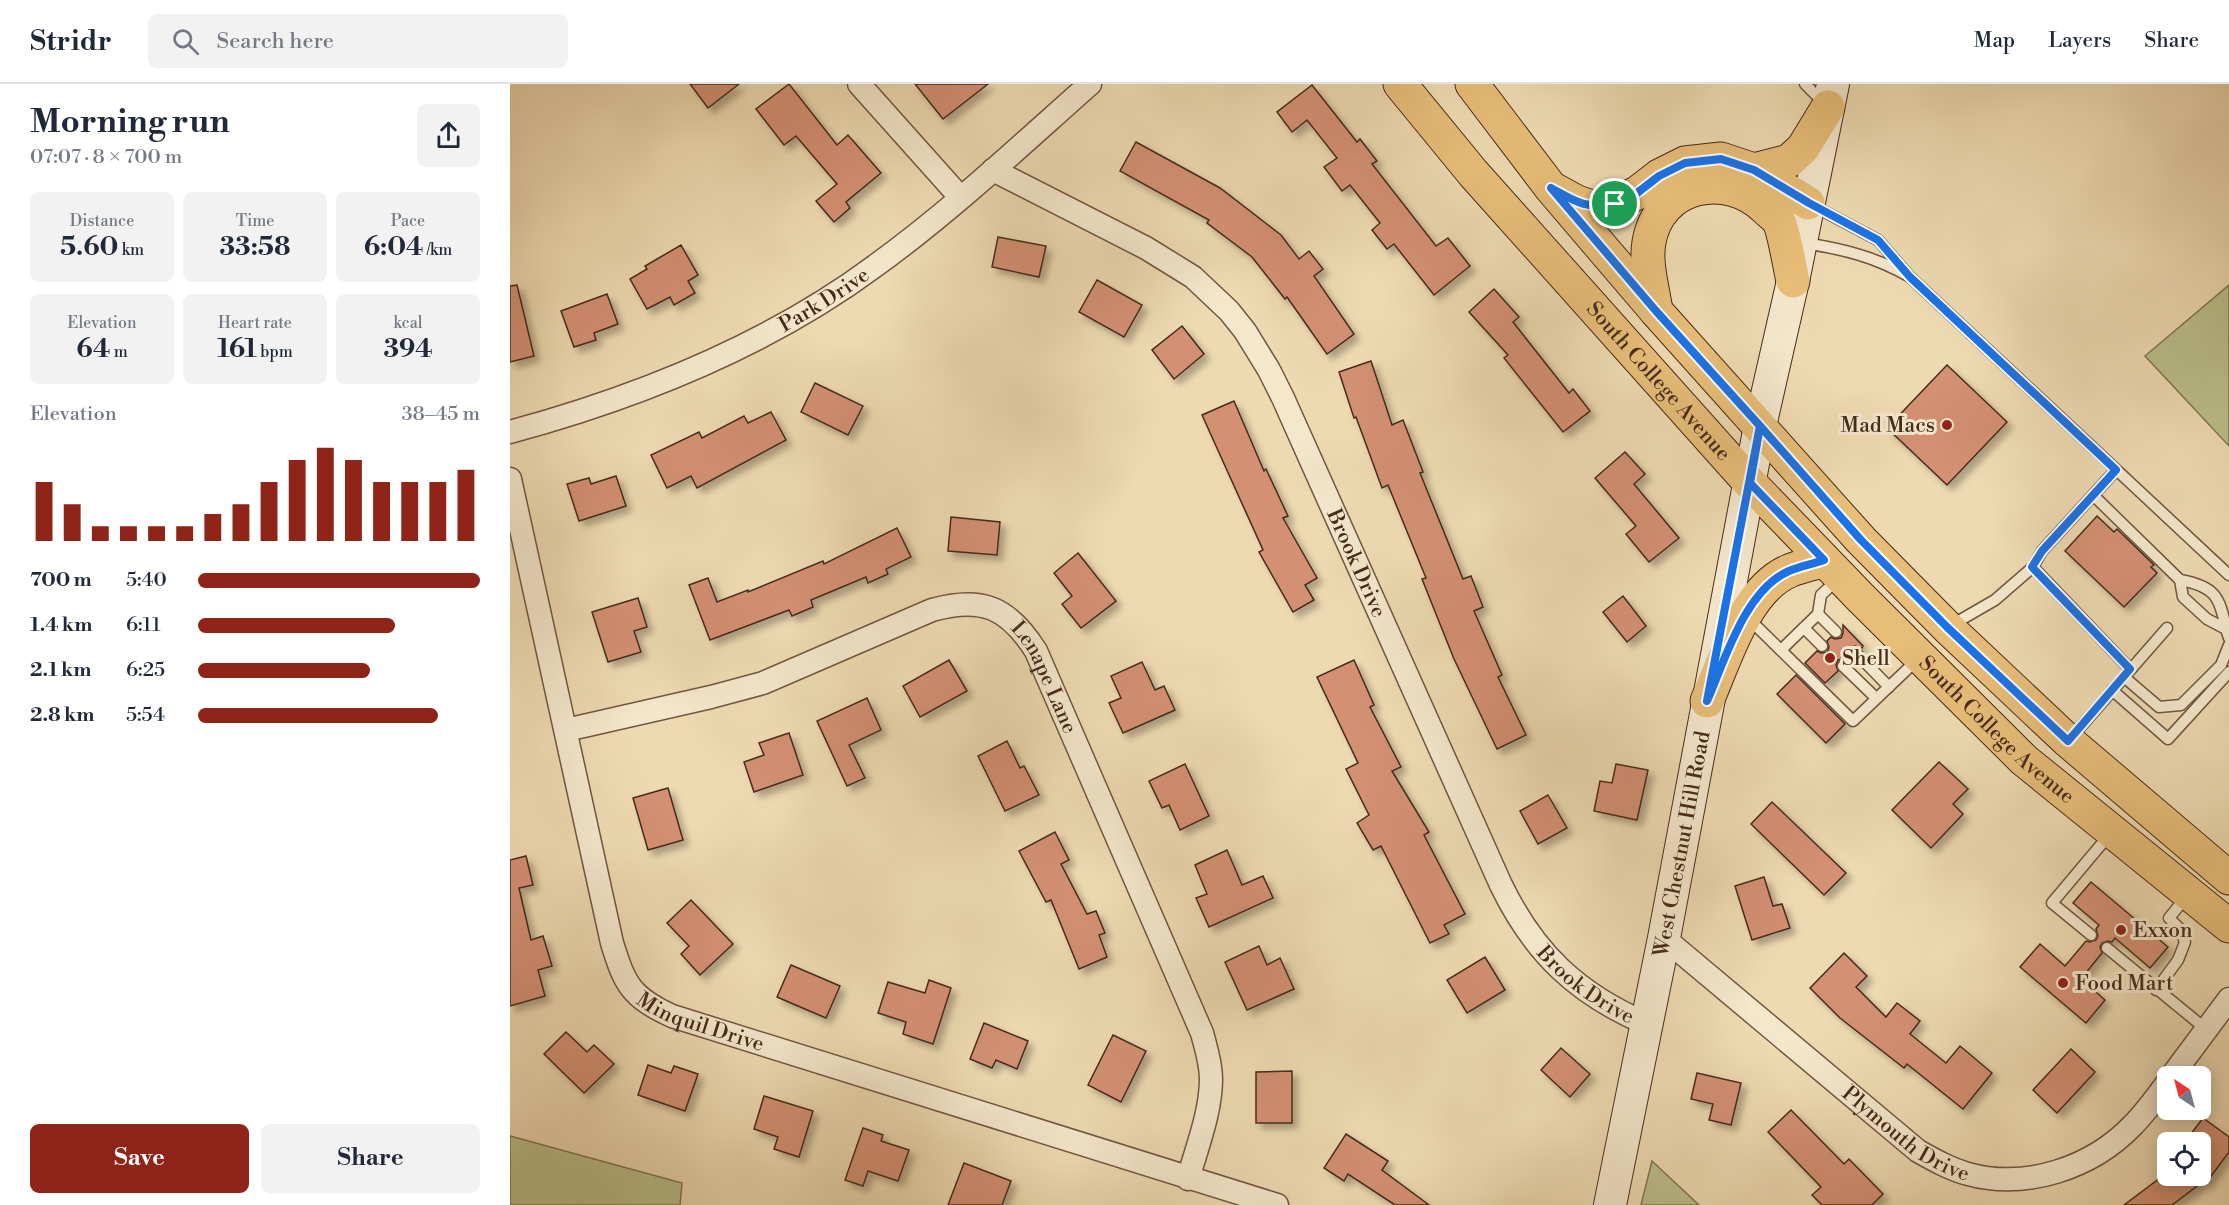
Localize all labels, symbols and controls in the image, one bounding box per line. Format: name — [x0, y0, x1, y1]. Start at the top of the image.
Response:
search box — [148, 14, 568, 68]
text: Stridr — [30, 24, 112, 59]
icon: search — [169, 25, 202, 58]
text: Search here — [217, 28, 334, 55]
text: Map — [1974, 28, 2015, 54]
text: Layers — [2048, 28, 2111, 54]
text: Share — [2144, 28, 2199, 54]
text: Morning run — [30, 102, 230, 143]
button: share — [417, 104, 480, 167]
text: 07:07 · 8 × 700 m — [30, 145, 182, 170]
pin — [1589, 178, 1640, 229]
icon: arrive — [1598, 187, 1631, 220]
text: Distance — [70, 211, 134, 231]
text: Time — [236, 211, 274, 231]
text: Pace — [391, 211, 425, 231]
text: 5.60 — [60, 231, 118, 263]
text: 33:58 — [219, 231, 291, 263]
text: 6:04 — [364, 231, 424, 263]
text: km — [118, 240, 144, 260]
text: /km — [424, 240, 452, 260]
street label: Park Drive — [775, 262, 875, 339]
street label: South College Avenue — [1580, 297, 1736, 467]
text: Elevation — [67, 313, 137, 333]
text: Heart rate — [218, 313, 292, 333]
text: kcal — [393, 313, 423, 333]
text: 64 — [76, 333, 111, 365]
text: 161 — [217, 333, 257, 365]
text: 394 — [383, 333, 433, 365]
text: m — [111, 342, 128, 362]
text: bpm — [257, 342, 293, 362]
text: Elevation — [30, 402, 117, 427]
text: 38–45 m — [401, 402, 480, 427]
place label: Mad Macs — [1841, 413, 1935, 439]
marker: Mad Macs — [1940, 418, 1954, 432]
street label: Brook Drive — [1320, 504, 1392, 622]
text: 700 m — [30, 568, 92, 593]
text: 5:40 — [126, 568, 167, 593]
text: 1.4 km — [30, 613, 92, 638]
text: 6:11 — [126, 613, 161, 638]
street label: Lenape Lane — [1005, 616, 1082, 738]
place label: Shell — [1842, 646, 1890, 672]
marker: Shell — [1823, 651, 1837, 665]
street label: South College Avenue — [1913, 651, 2080, 810]
text: 2.1 km — [30, 658, 92, 683]
text: 6:25 — [126, 658, 165, 683]
text: 2.8 km — [30, 703, 94, 728]
text: 5:54 — [126, 703, 165, 728]
street label: West Chestnut Hill Road — [1648, 729, 1717, 960]
place label: Exxon — [2133, 918, 2193, 944]
marker: Exxon — [2114, 923, 2128, 937]
street label: Brook Drive — [1530, 940, 1638, 1030]
place label: Food Mart — [2075, 971, 2174, 997]
marker: Food Mart — [2056, 976, 2070, 990]
street label: Minquil Drive — [631, 987, 767, 1058]
north arrow — [2157, 1066, 2211, 1120]
map controls — [2157, 1066, 2211, 1186]
street label: Plymouth Drive — [1836, 1081, 1972, 1188]
button: Save — [30, 1124, 249, 1193]
button: Share — [261, 1124, 480, 1193]
button: locate — [2157, 1132, 2211, 1186]

